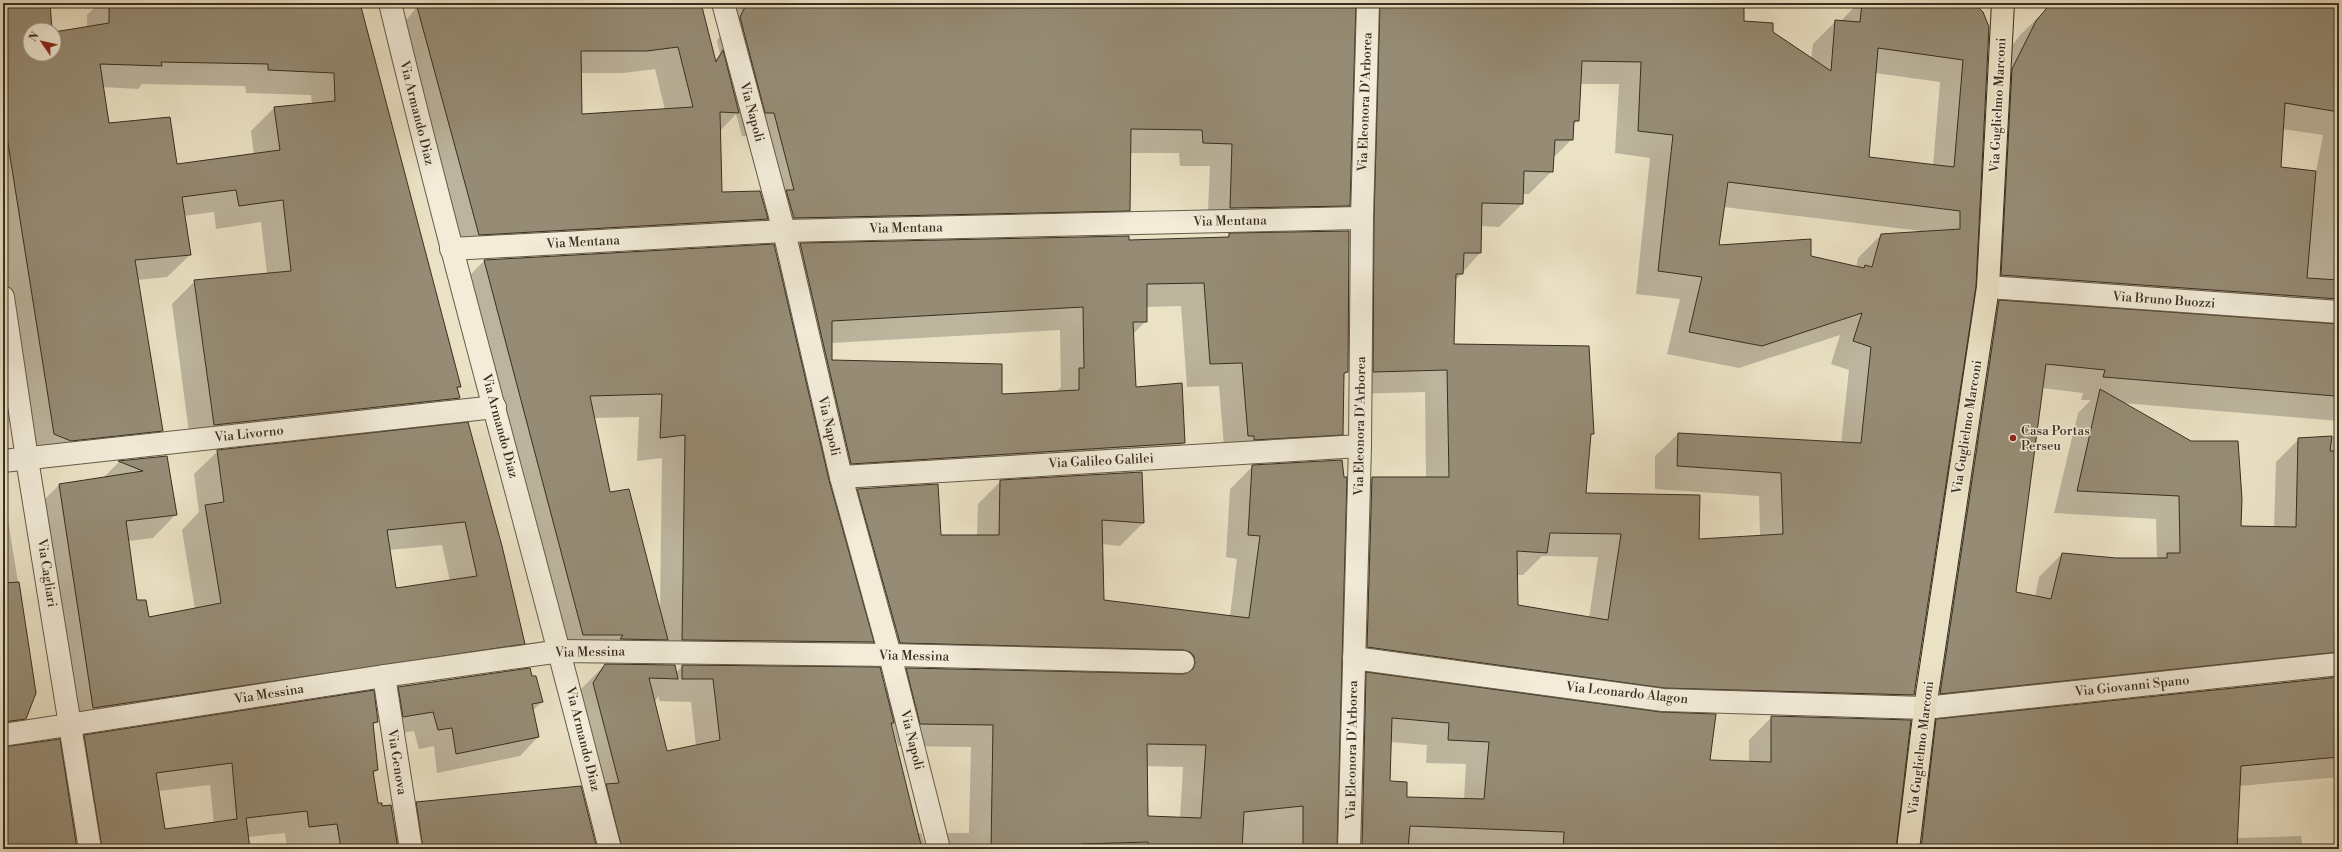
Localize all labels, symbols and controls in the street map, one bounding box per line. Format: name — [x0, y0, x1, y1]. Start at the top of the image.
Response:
north arrow — [22, 22, 62, 62]
text: N — [26, 29, 43, 44]
street label: Via Eleonora D'Arborea — [1355, 32, 1375, 173]
street label: Via Guglielmo Marconi — [1986, 37, 2010, 174]
street label: Via Armando Diaz — [396, 58, 438, 167]
street label: Via Napoli — [736, 79, 768, 144]
street label: Via Mentana — [1192, 212, 1267, 230]
street label: Via Mentana — [868, 219, 943, 237]
street label: Via Mentana — [545, 232, 621, 252]
street label: Via Bruno Buozzi — [2111, 288, 2216, 312]
street label: Via Eleonora D'Arborea — [1351, 356, 1369, 497]
street label: Via Guglielmo Marconi — [1948, 359, 1985, 496]
street label: Via Armando Diaz — [478, 371, 522, 480]
street label: Via Napoli — [814, 393, 844, 458]
street label: Via Livorno — [213, 422, 284, 446]
place label: Casa Portas Perseu — [2021, 423, 2090, 454]
marker: Casa Portas Perseu — [2008, 433, 2018, 443]
street label: Via Galileo Galilei — [1047, 450, 1154, 472]
street label: Via Cagliari — [34, 537, 60, 608]
street label: Via Messina — [554, 643, 626, 661]
street label: Via Messina — [878, 647, 950, 665]
street label: Via Giovanni Spano — [2073, 672, 2190, 700]
street label: Via Leonardo Alagon — [1564, 679, 1689, 707]
street label: Via Eleonora D'Arborea — [1343, 680, 1361, 821]
street label: Via Guglielmo Marconi — [1905, 680, 1937, 817]
street label: Via Messina — [232, 681, 305, 708]
street label: Via Armando Diaz — [562, 684, 604, 793]
street label: Via Napoli — [897, 707, 927, 772]
street label: Via Genova — [384, 727, 410, 796]

